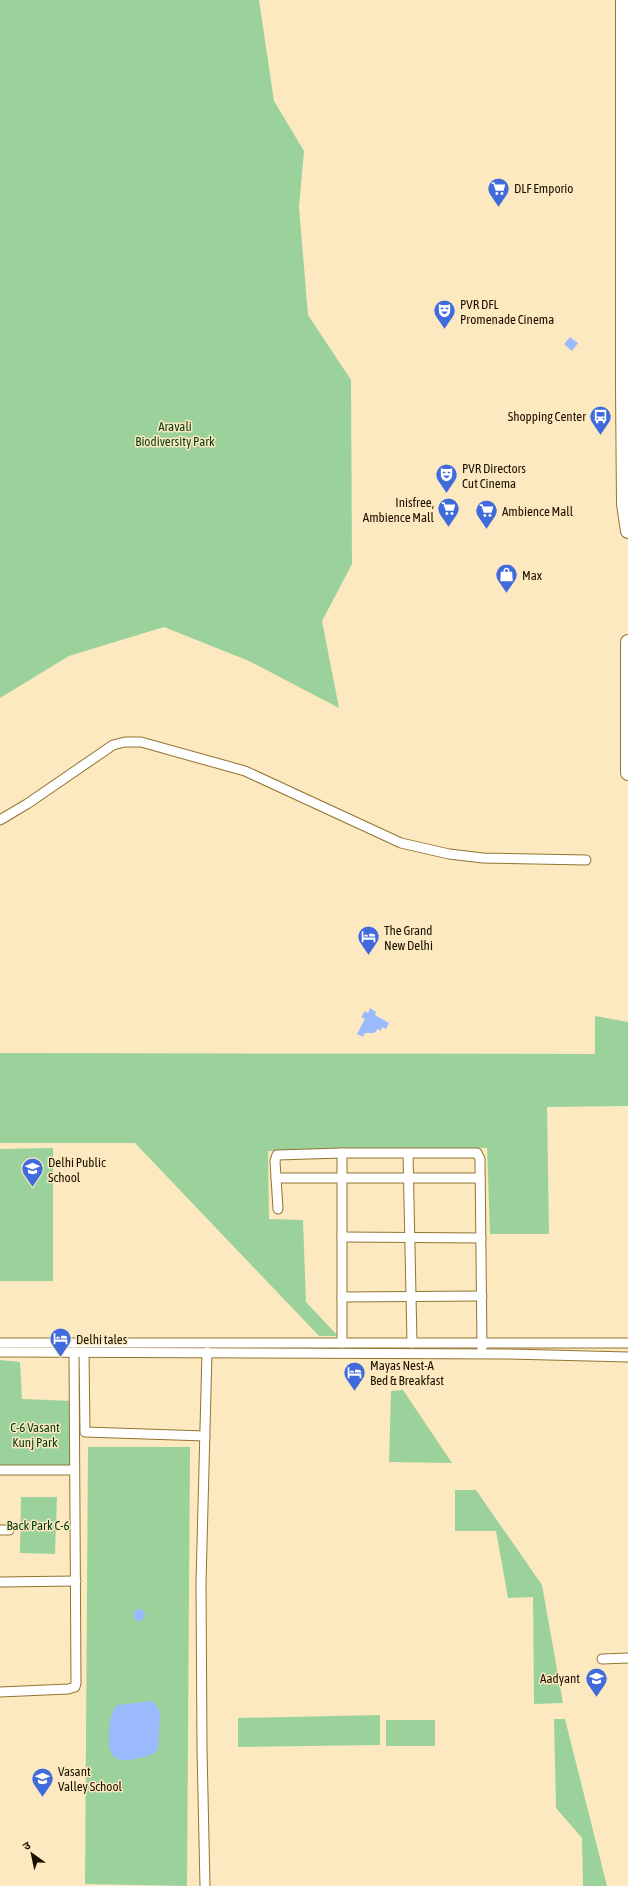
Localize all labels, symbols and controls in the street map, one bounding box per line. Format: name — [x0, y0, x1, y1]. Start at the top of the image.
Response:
supermarket icon: DLF Emporio — [486, 175, 512, 208]
place label: DLF Emporio — [514, 181, 573, 196]
place label: PVR DFL Promenade Cinema — [460, 297, 554, 327]
theatre icon: PVR DFL Promenade Cinema — [432, 298, 458, 331]
bus stop icon: Shopping Center — [588, 403, 614, 436]
place label: Shopping Center — [508, 409, 586, 424]
park label: Aravali Biodiversity Park — [135, 419, 215, 449]
place label: PVR Directors Cut Cinema — [462, 461, 526, 491]
theatre icon: PVR Directors Cut Cinema — [433, 462, 459, 495]
place label: Inisfree, Ambience Mall — [363, 495, 435, 525]
supermarket icon: Inisfree, Ambience Mall — [436, 496, 462, 529]
supermarket icon: Ambience Mall — [474, 498, 500, 531]
place label: Ambience Mall — [502, 504, 574, 519]
shop icon: Max — [494, 562, 520, 595]
place label: Max — [522, 568, 543, 583]
place label: The Grand New Delhi — [384, 923, 433, 953]
hotel icon: The Grand New Delhi — [355, 924, 381, 957]
place label: Delhi Public School — [48, 1155, 106, 1185]
school or university icon: Delhi Public School — [20, 1156, 46, 1189]
hotel icon: Delhi tales — [48, 1326, 74, 1359]
place label: Delhi tales — [76, 1332, 128, 1347]
place label: Mayas Nest-A Bed & Breakfast — [370, 1358, 444, 1388]
hotel icon: Mayas Nest-A Bed & Breakfast — [341, 1359, 367, 1392]
park label: C-6 Vasant Kunj Park — [10, 1420, 60, 1450]
park label: Back Park C-6 — [6, 1518, 70, 1533]
school or university icon: Aadyant — [583, 1665, 609, 1698]
place label: Aadyant — [540, 1671, 580, 1686]
place label: Vasant Valley School — [58, 1764, 122, 1794]
school or university icon: Vasant Valley School — [29, 1765, 55, 1798]
north arrow — [12, 1834, 52, 1874]
text: उ — [21, 1839, 33, 1852]

